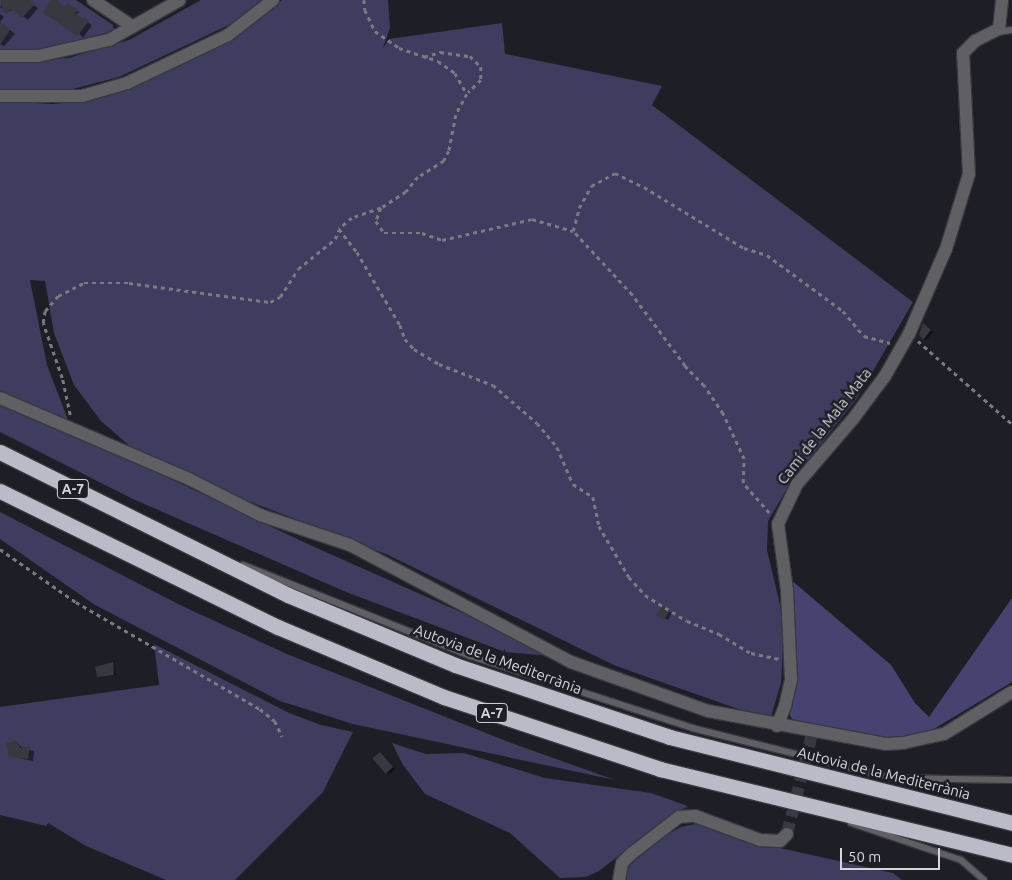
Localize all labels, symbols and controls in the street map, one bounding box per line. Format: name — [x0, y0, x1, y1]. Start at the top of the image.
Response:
street label: Camí de la Mala Mata — [773, 364, 875, 488]
road number: A-7 — [57, 478, 89, 500]
street label: Autovia de la Mediterrània — [412, 620, 584, 698]
road number: A-7 — [476, 701, 508, 724]
street label: Autovia de la Mediterrània — [796, 743, 972, 803]
scale bar — [842, 838, 942, 870]
text: 50 m — [848, 848, 881, 865]

